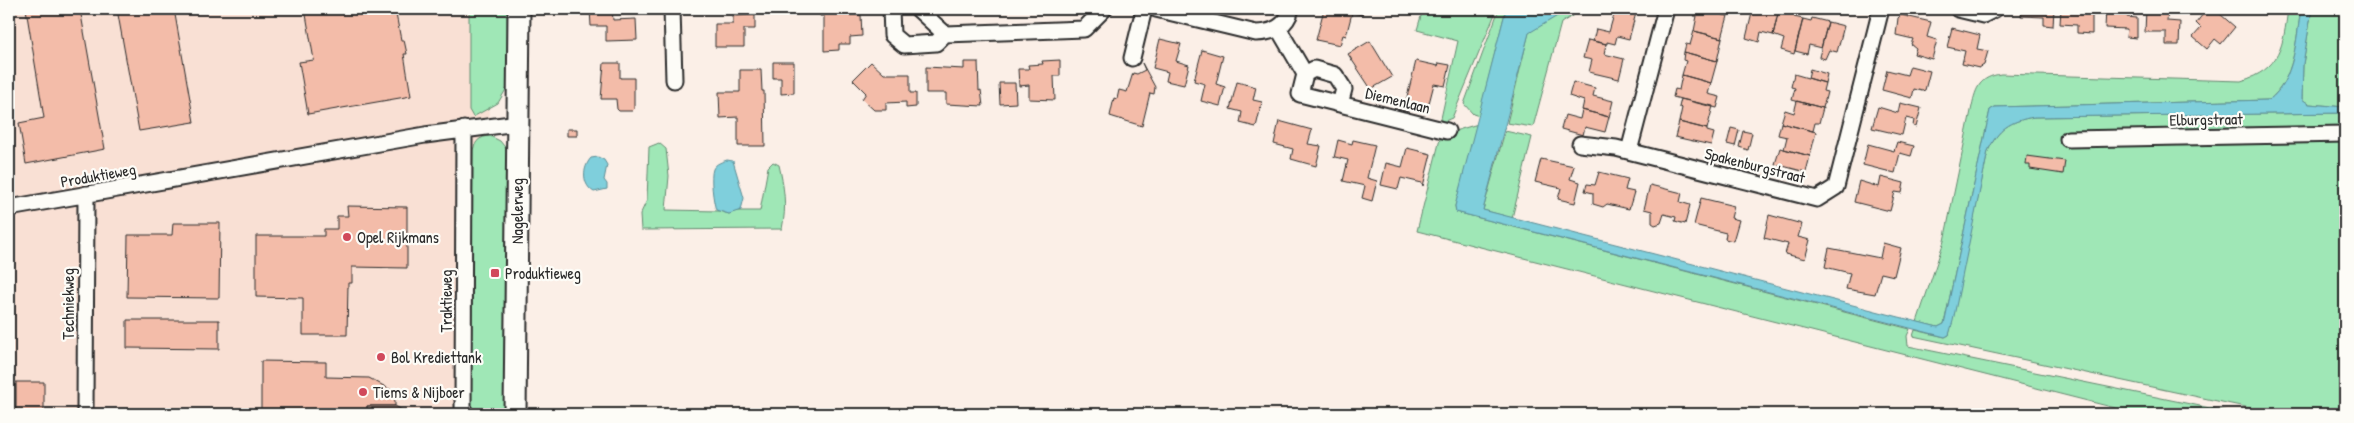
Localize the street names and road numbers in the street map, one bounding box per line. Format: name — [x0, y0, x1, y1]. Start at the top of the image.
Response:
street label: Diemenlaan — [1363, 81, 1433, 119]
street label: Elburgstraat — [2169, 107, 2243, 131]
street label: Spakenburgstraat — [1702, 142, 1808, 188]
street label: Produktieweg — [59, 158, 137, 192]
street label: Nagelerweg — [506, 178, 528, 244]
street label: Techniekweg — [57, 268, 79, 340]
street label: Traktieweg — [435, 270, 457, 332]

